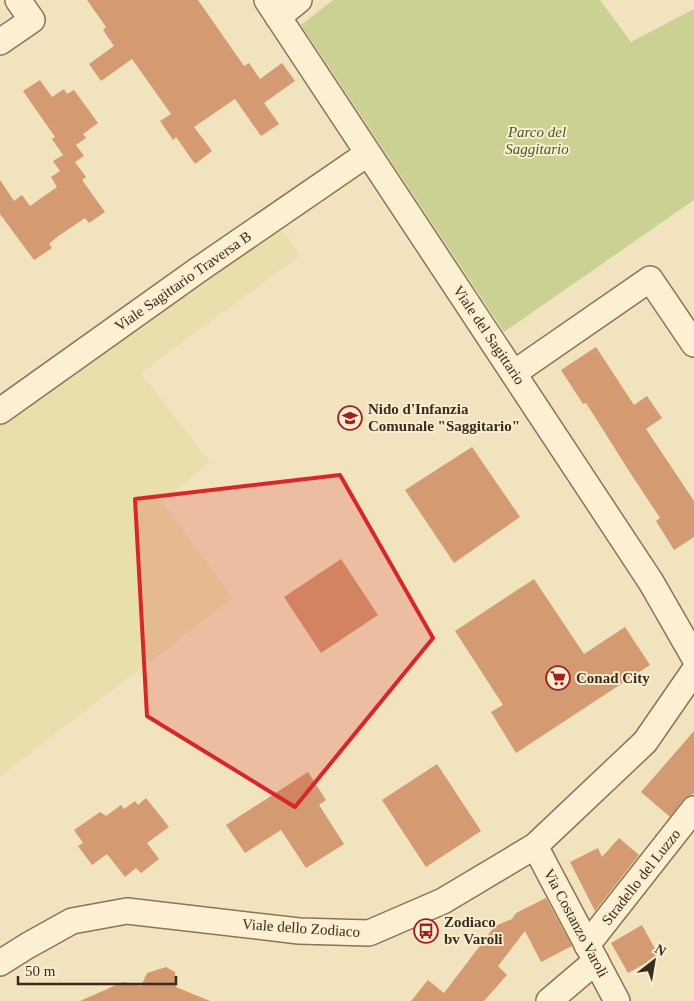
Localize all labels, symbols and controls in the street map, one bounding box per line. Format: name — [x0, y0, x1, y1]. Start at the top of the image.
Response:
park label: Parco del Saggitario — [505, 124, 569, 157]
street label: Viale Sagittario Traversa B — [112, 228, 254, 334]
street label: Viale del Sagittario — [450, 283, 528, 387]
place label: Nido d'Infanzia Comunale "Saggitario" — [368, 401, 520, 434]
school or university icon: Nido d'Infanzia Comunale "Saggitario" — [337, 405, 363, 431]
supermarket icon: Conad City — [545, 665, 571, 691]
place label: Conad City — [576, 670, 650, 686]
street label: Stradello del Luzzo — [599, 826, 683, 928]
street label: Via Costanzo Varoli — [541, 866, 611, 980]
place label: Zodiaco bv Varoli — [444, 914, 503, 947]
street label: Viale dello Zodiaco — [241, 916, 361, 940]
bus stop icon: Zodiaco bv Varoli — [413, 918, 439, 944]
north arrow — [629, 936, 679, 986]
text: N — [652, 941, 669, 959]
scale bar — [18, 954, 175, 986]
text: 50 m — [25, 963, 56, 979]

